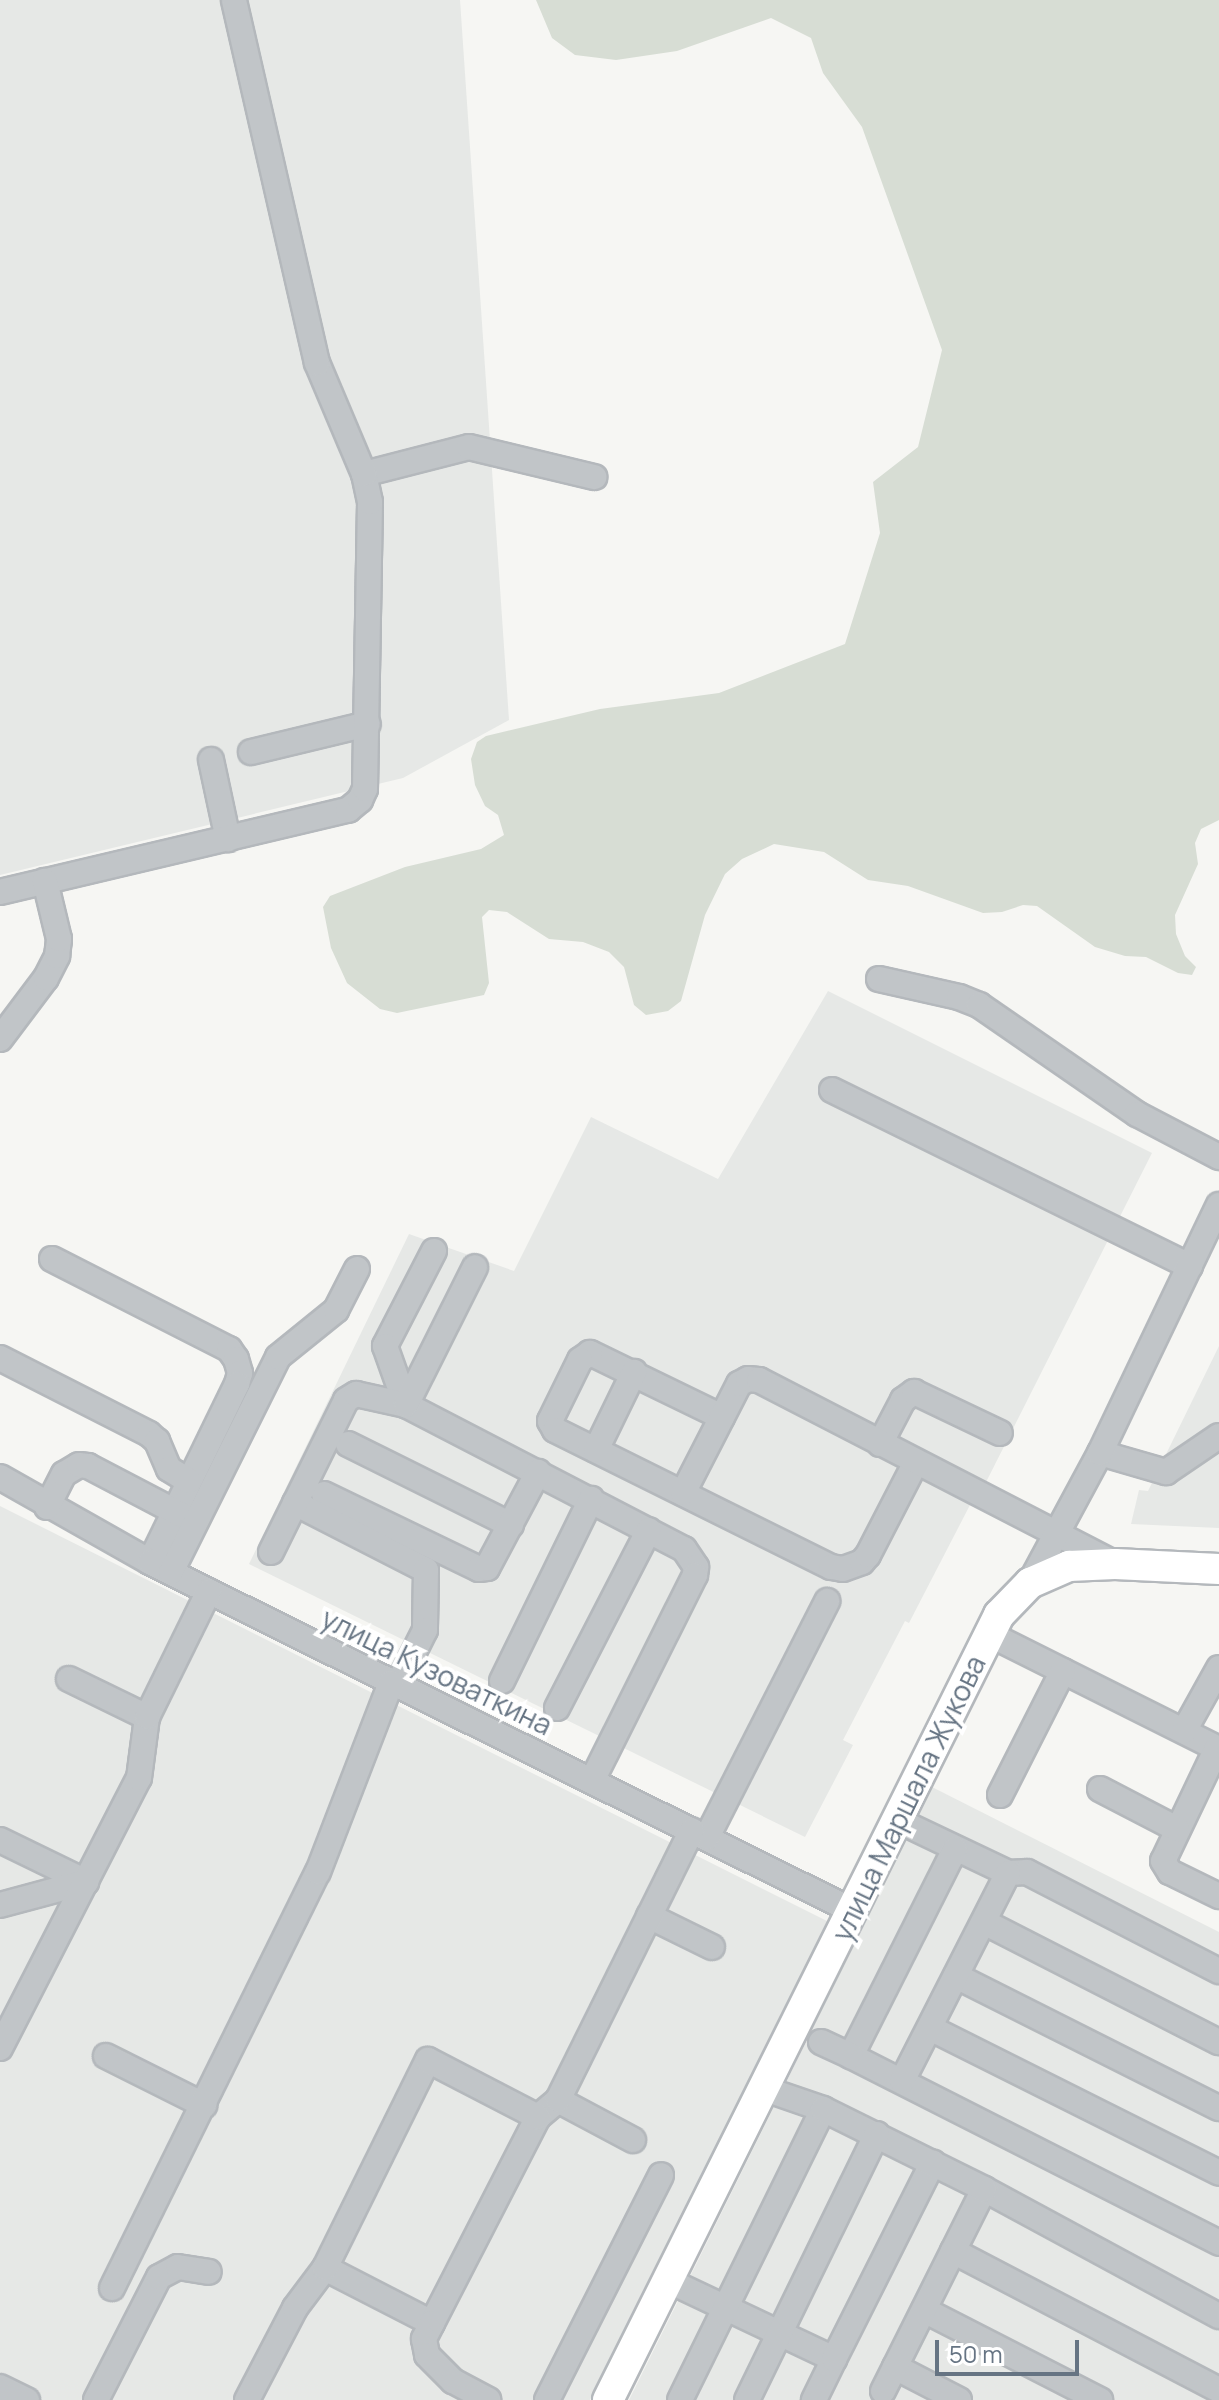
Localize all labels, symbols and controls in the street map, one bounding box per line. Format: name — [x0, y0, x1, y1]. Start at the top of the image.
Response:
street label: улица Кузоваткина — [316, 1601, 558, 1741]
street label: улица Маршала Жукова — [824, 1650, 992, 1946]
scale bar — [939, 2324, 1083, 2374]
text: 50 m — [949, 2337, 1003, 2370]

